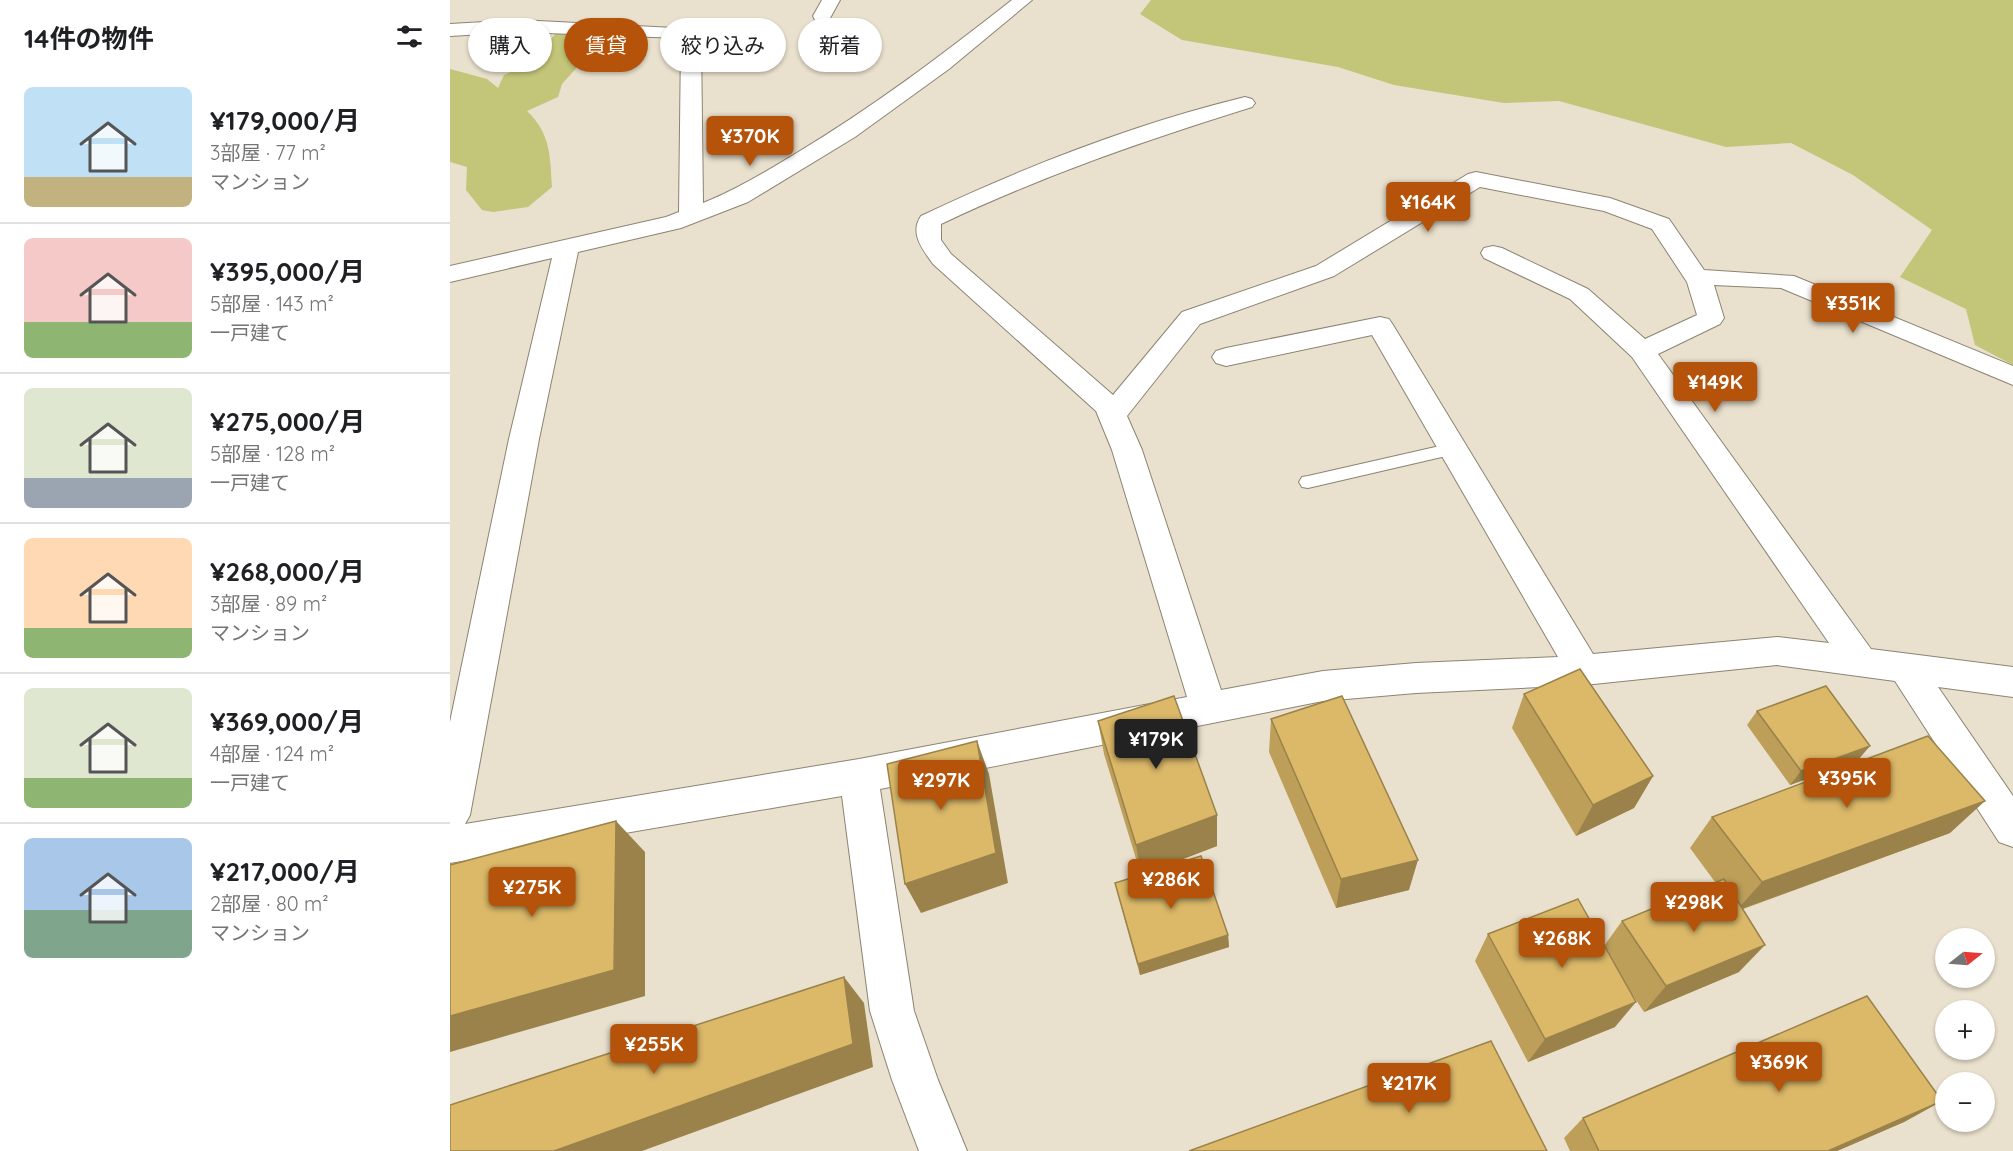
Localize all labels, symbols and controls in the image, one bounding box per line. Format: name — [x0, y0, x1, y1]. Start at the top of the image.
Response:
chip: 購入 — [468, 18, 552, 72]
chip: 賃貸 — [564, 18, 648, 72]
chip: 絞り込み — [660, 18, 786, 72]
chip: 新着 — [798, 18, 882, 72]
icon: filters — [393, 20, 426, 53]
text: 14件の物件 — [24, 22, 153, 55]
text: ¥179,000/月 — [210, 104, 360, 137]
icon: home — [72, 111, 144, 183]
pin: ¥370K — [708, 116, 792, 167]
text: ¥370K — [720, 123, 780, 148]
text: 3部屋 · 77 m² — [210, 140, 326, 165]
text: マンション — [210, 169, 310, 194]
pin: ¥164K — [1386, 182, 1470, 233]
text: ¥164K — [1400, 189, 1456, 214]
text: ¥395,000/月 — [210, 255, 365, 288]
icon: home — [72, 262, 144, 334]
pin: ¥351K — [1811, 283, 1895, 334]
text: ¥351K — [1825, 290, 1881, 315]
text: 5部屋 · 143 m² — [210, 291, 334, 316]
text: 一戸建て — [210, 320, 290, 345]
pin: ¥149K — [1673, 362, 1757, 413]
text: ¥149K — [1687, 369, 1743, 394]
text: ¥275,000/月 — [210, 405, 365, 438]
icon: home — [72, 412, 144, 484]
text: 5部屋 · 128 m² — [210, 441, 335, 466]
text: 一戸建て — [210, 470, 290, 495]
text: ¥268,000/月 — [210, 555, 365, 588]
icon: home — [72, 562, 144, 634]
text: 3部屋 · 89 m² — [210, 591, 327, 616]
text: マンション — [210, 620, 310, 645]
text: ¥369,000/月 — [210, 705, 364, 738]
icon: home — [72, 712, 144, 784]
pin: ¥179K — [1114, 719, 1198, 770]
text: ¥179K — [1128, 726, 1184, 751]
text: 4部屋 · 124 m² — [210, 741, 334, 766]
pin: ¥395K — [1805, 758, 1889, 809]
pin: ¥297K — [899, 760, 983, 811]
text: ¥395K — [1818, 765, 1876, 790]
text: ¥297K — [912, 767, 970, 792]
text: 一戸建て — [210, 770, 290, 795]
text: ¥217,000/月 — [210, 855, 360, 888]
pin: ¥286K — [1129, 859, 1213, 910]
icon: home — [72, 862, 144, 934]
text: ¥286K — [1142, 866, 1200, 891]
pin: ¥275K — [490, 867, 574, 918]
text: ¥275K — [503, 874, 561, 899]
pin: ¥298K — [1652, 882, 1736, 933]
text: ¥298K — [1665, 889, 1723, 914]
text: 2部屋 · 80 m² — [210, 891, 329, 916]
pin: ¥268K — [1520, 918, 1604, 969]
text: マンション — [210, 920, 310, 945]
text: ¥268K — [1533, 925, 1591, 950]
north arrow — [1935, 928, 1995, 988]
map controls — [1935, 928, 1995, 1132]
button: + — [1935, 1000, 1995, 1060]
pin: ¥255K — [612, 1024, 696, 1075]
text: ¥255K — [624, 1031, 684, 1056]
pin: ¥369K — [1737, 1042, 1821, 1093]
text: ¥369K — [1750, 1049, 1808, 1074]
pin: ¥217K — [1367, 1063, 1451, 1114]
text: ¥217K — [1381, 1070, 1437, 1095]
button: − — [1935, 1072, 1995, 1132]

